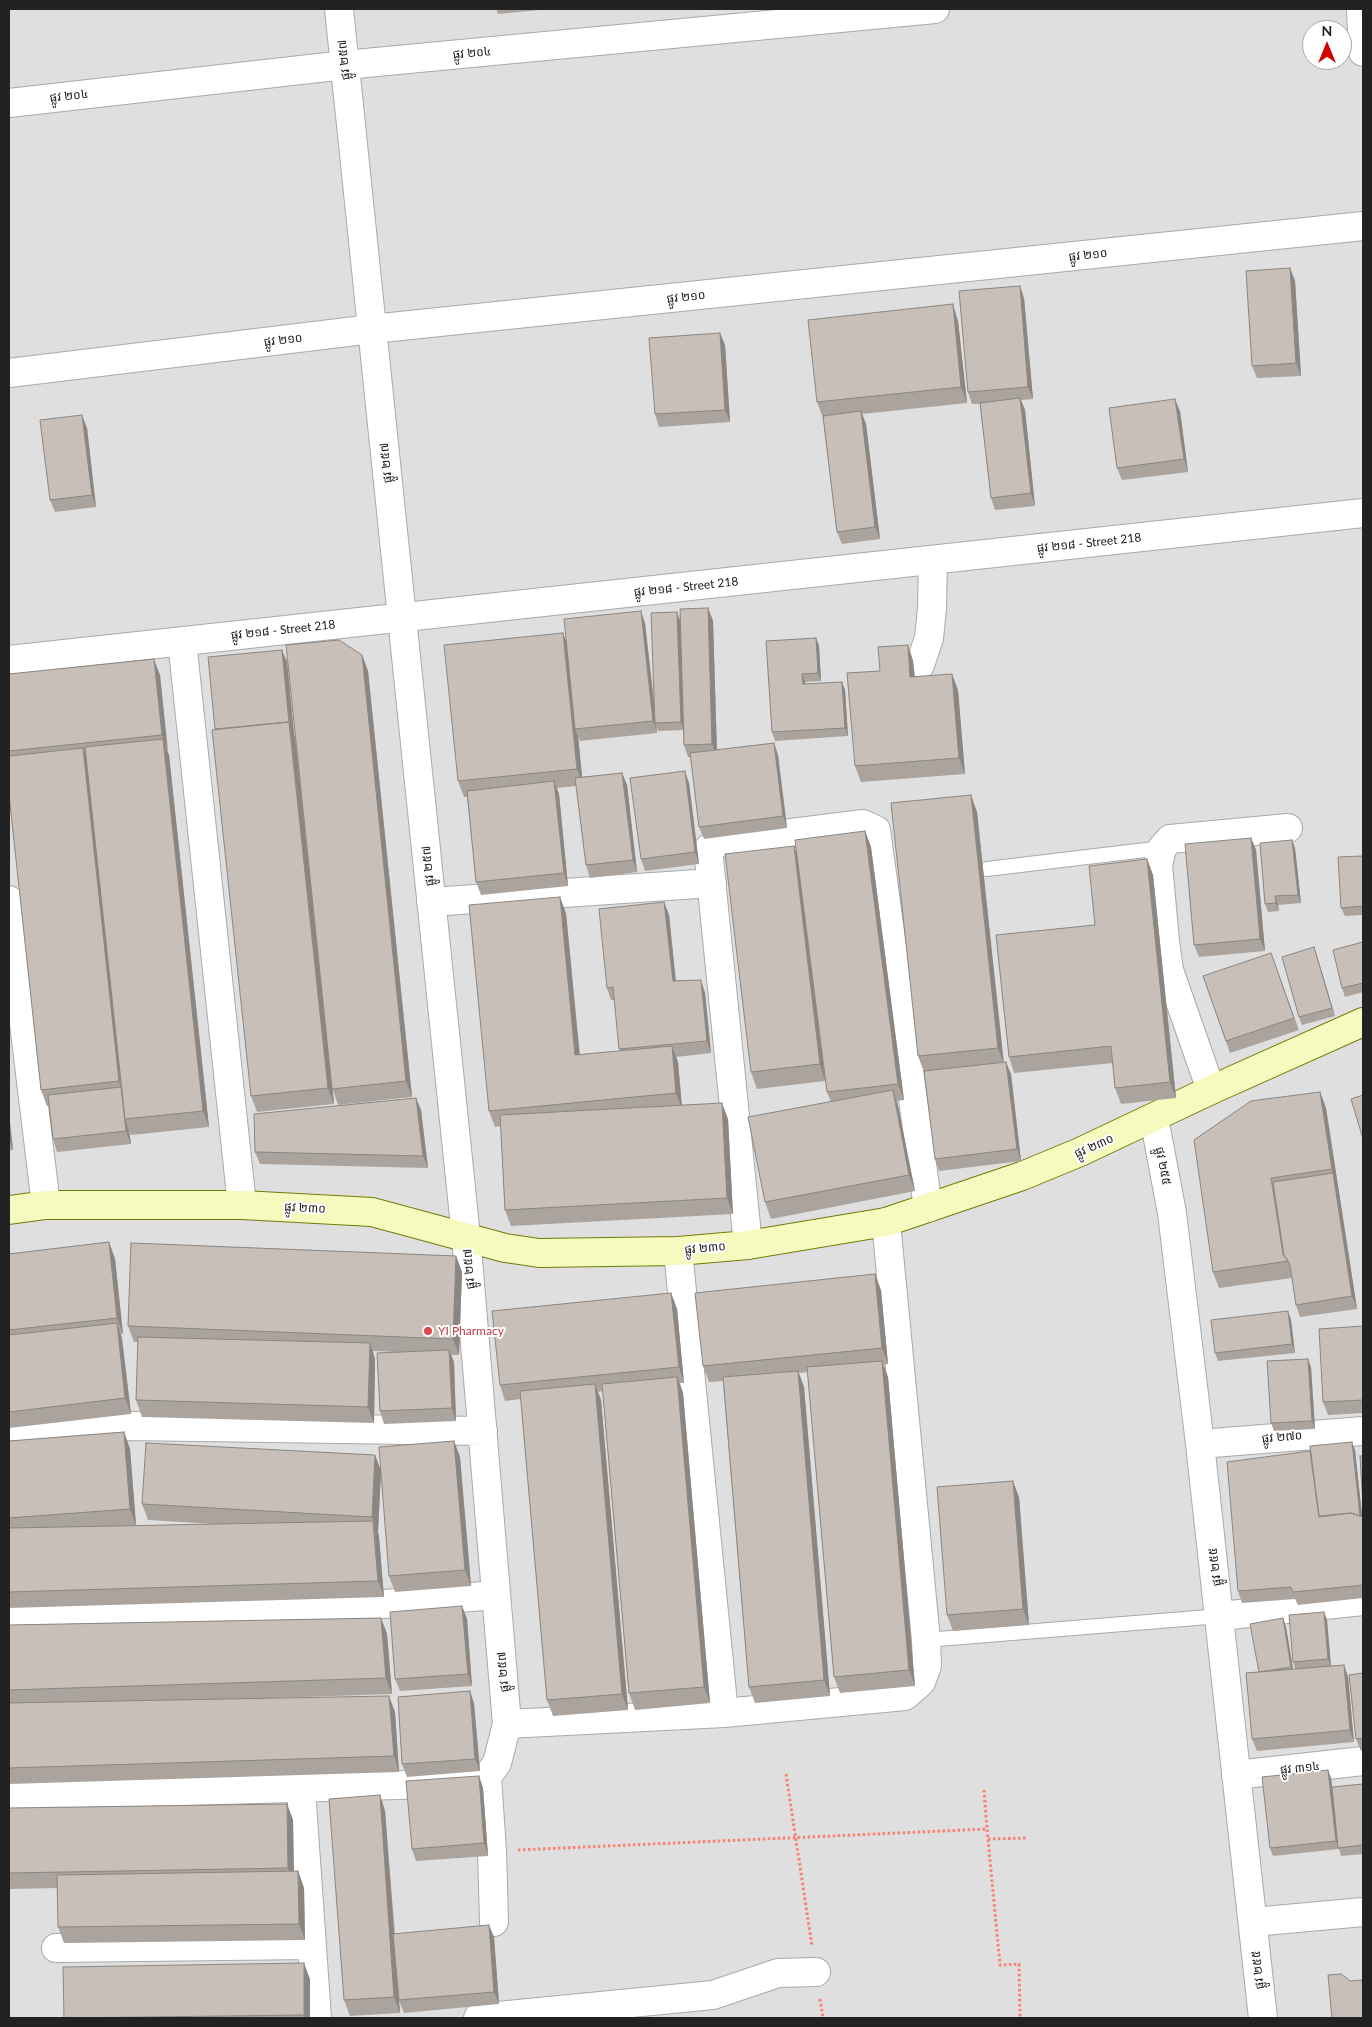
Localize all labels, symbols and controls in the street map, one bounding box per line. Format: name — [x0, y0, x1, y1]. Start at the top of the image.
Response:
north arrow — [1302, 20, 1352, 70]
text: N — [1322, 22, 1332, 39]
street label: ផ្លូវ ២៥៧ — [335, 39, 353, 81]
street label: ផ្លូវ ២០៤ — [452, 44, 492, 62]
street label: ផ្លូវ ២០៤ — [49, 87, 89, 105]
street label: ផ្លូវ ២១០ — [1068, 246, 1108, 264]
street label: ផ្លូវ ២១០ — [666, 288, 706, 306]
street label: ផ្លូវ ២១០ — [263, 330, 303, 350]
street label: ផ្លូវ ២៥៧ — [377, 442, 395, 484]
street label: ផ្លូវ ២១៨ - Street 218 — [1036, 530, 1142, 556]
street label: ផ្លូវ ២១៨ - Street 218 — [633, 574, 739, 600]
street label: ផ្លូវ ២១៨ - Street 218 — [230, 617, 336, 643]
street label: ផ្លូវ ២៥៧ — [419, 845, 437, 887]
street label: ផ្លូវ ២៣០ — [1072, 1131, 1116, 1161]
street label: ផ្លូវ ២៥៥ — [1152, 1146, 1174, 1186]
street label: ផ្លូវ ២៣០ — [284, 1200, 326, 1216]
street label: ផ្លូវ ២៣០ — [684, 1239, 726, 1257]
street label: ផ្លូវ ២៥៧ — [460, 1248, 478, 1290]
place label: YI Pharmacy — [438, 1324, 504, 1338]
marker: YI Pharmacy — [422, 1325, 434, 1337]
street label: ផ្លូវ ២៧០ — [1261, 1428, 1303, 1446]
street label: ផ្លូវ ២៥៥ — [1205, 1547, 1225, 1587]
street label: ផ្លូវ ២៥៧ — [494, 1651, 512, 1693]
street label: ផ្លូវ ៣១៤ — [1279, 1759, 1321, 1777]
street label: ផ្លូវ ២៥៥ — [1249, 1950, 1267, 1990]

